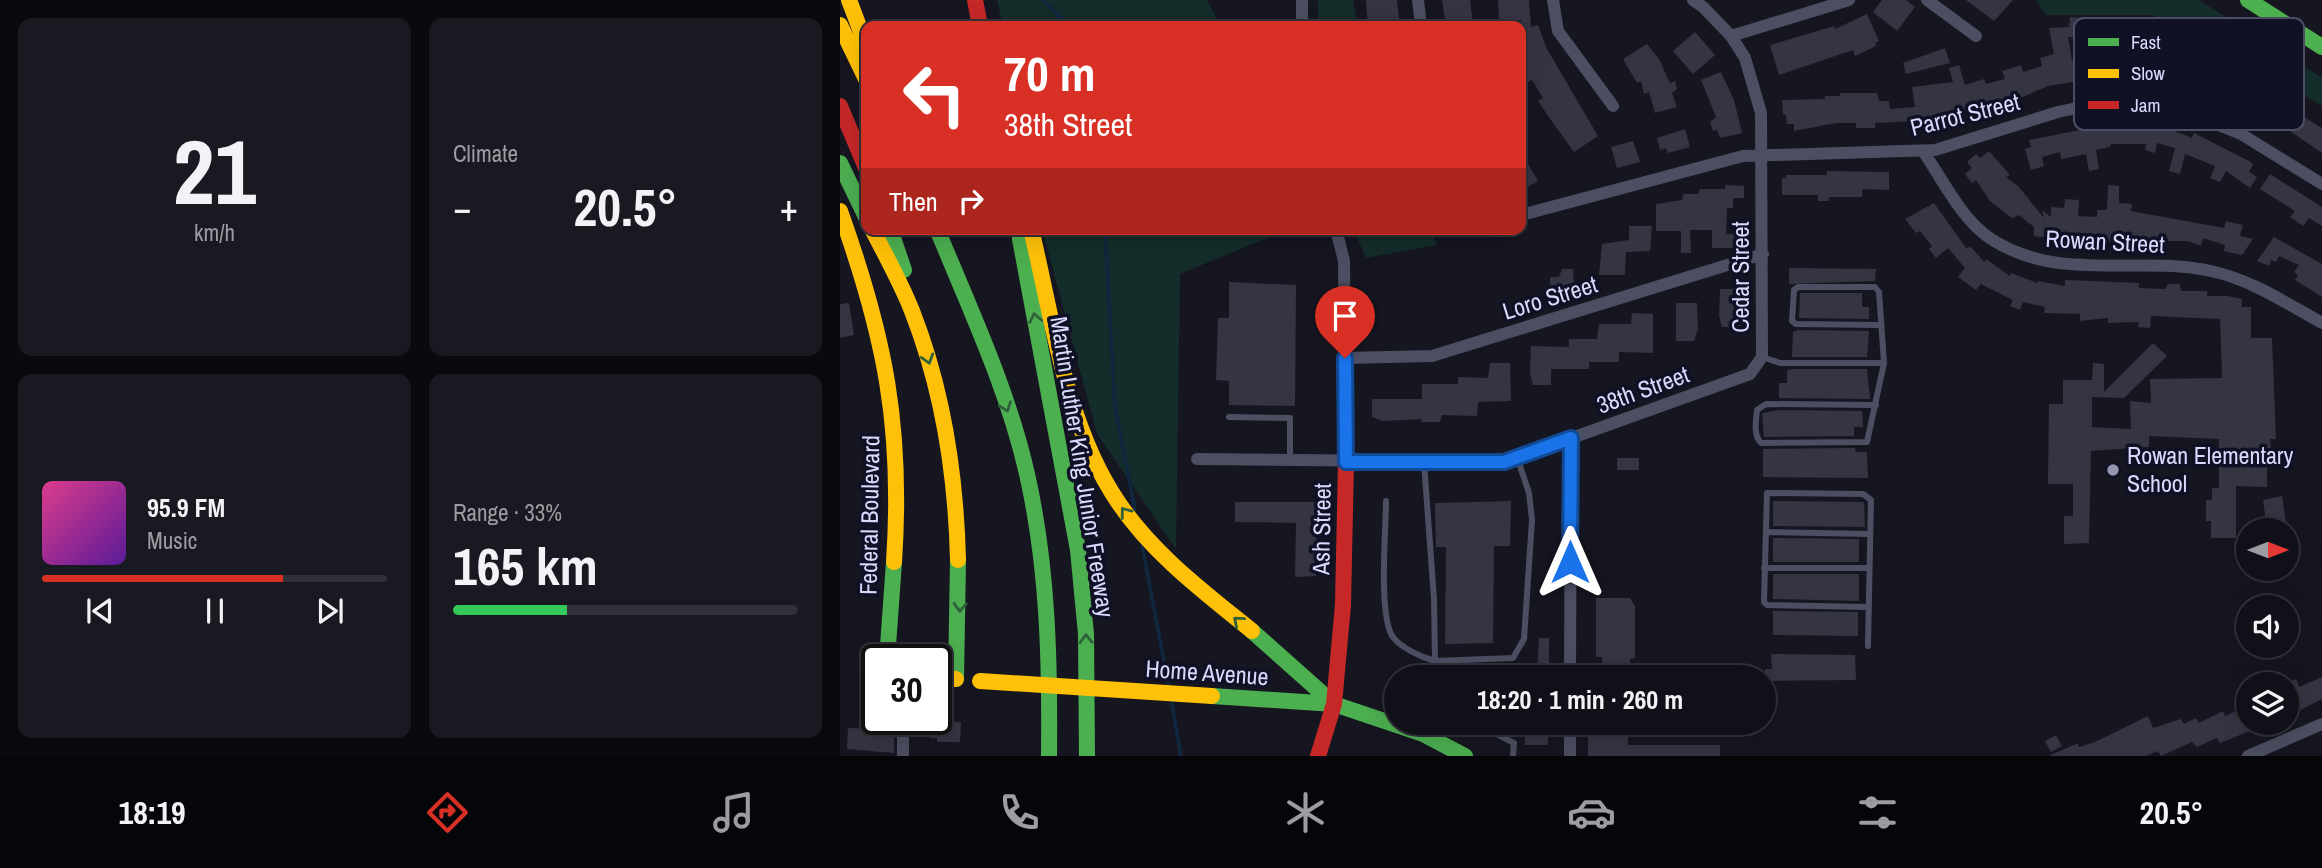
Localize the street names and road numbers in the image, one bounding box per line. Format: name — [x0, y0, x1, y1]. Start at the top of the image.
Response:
street label: Parrot Street — [1907, 85, 2023, 143]
street label: Cedar Street — [1724, 221, 1756, 333]
street label: Rowan Street — [2045, 222, 2166, 260]
street label: Loro Street — [1498, 267, 1601, 327]
street label: Martin Luther King Junior Freeway — [1043, 314, 1123, 620]
street label: 38th Street — [1592, 357, 1694, 421]
street label: Federal Boulevard — [852, 435, 886, 595]
street label: Ash Street — [1304, 482, 1338, 576]
street label: Home Avenue — [1144, 652, 1270, 692]

